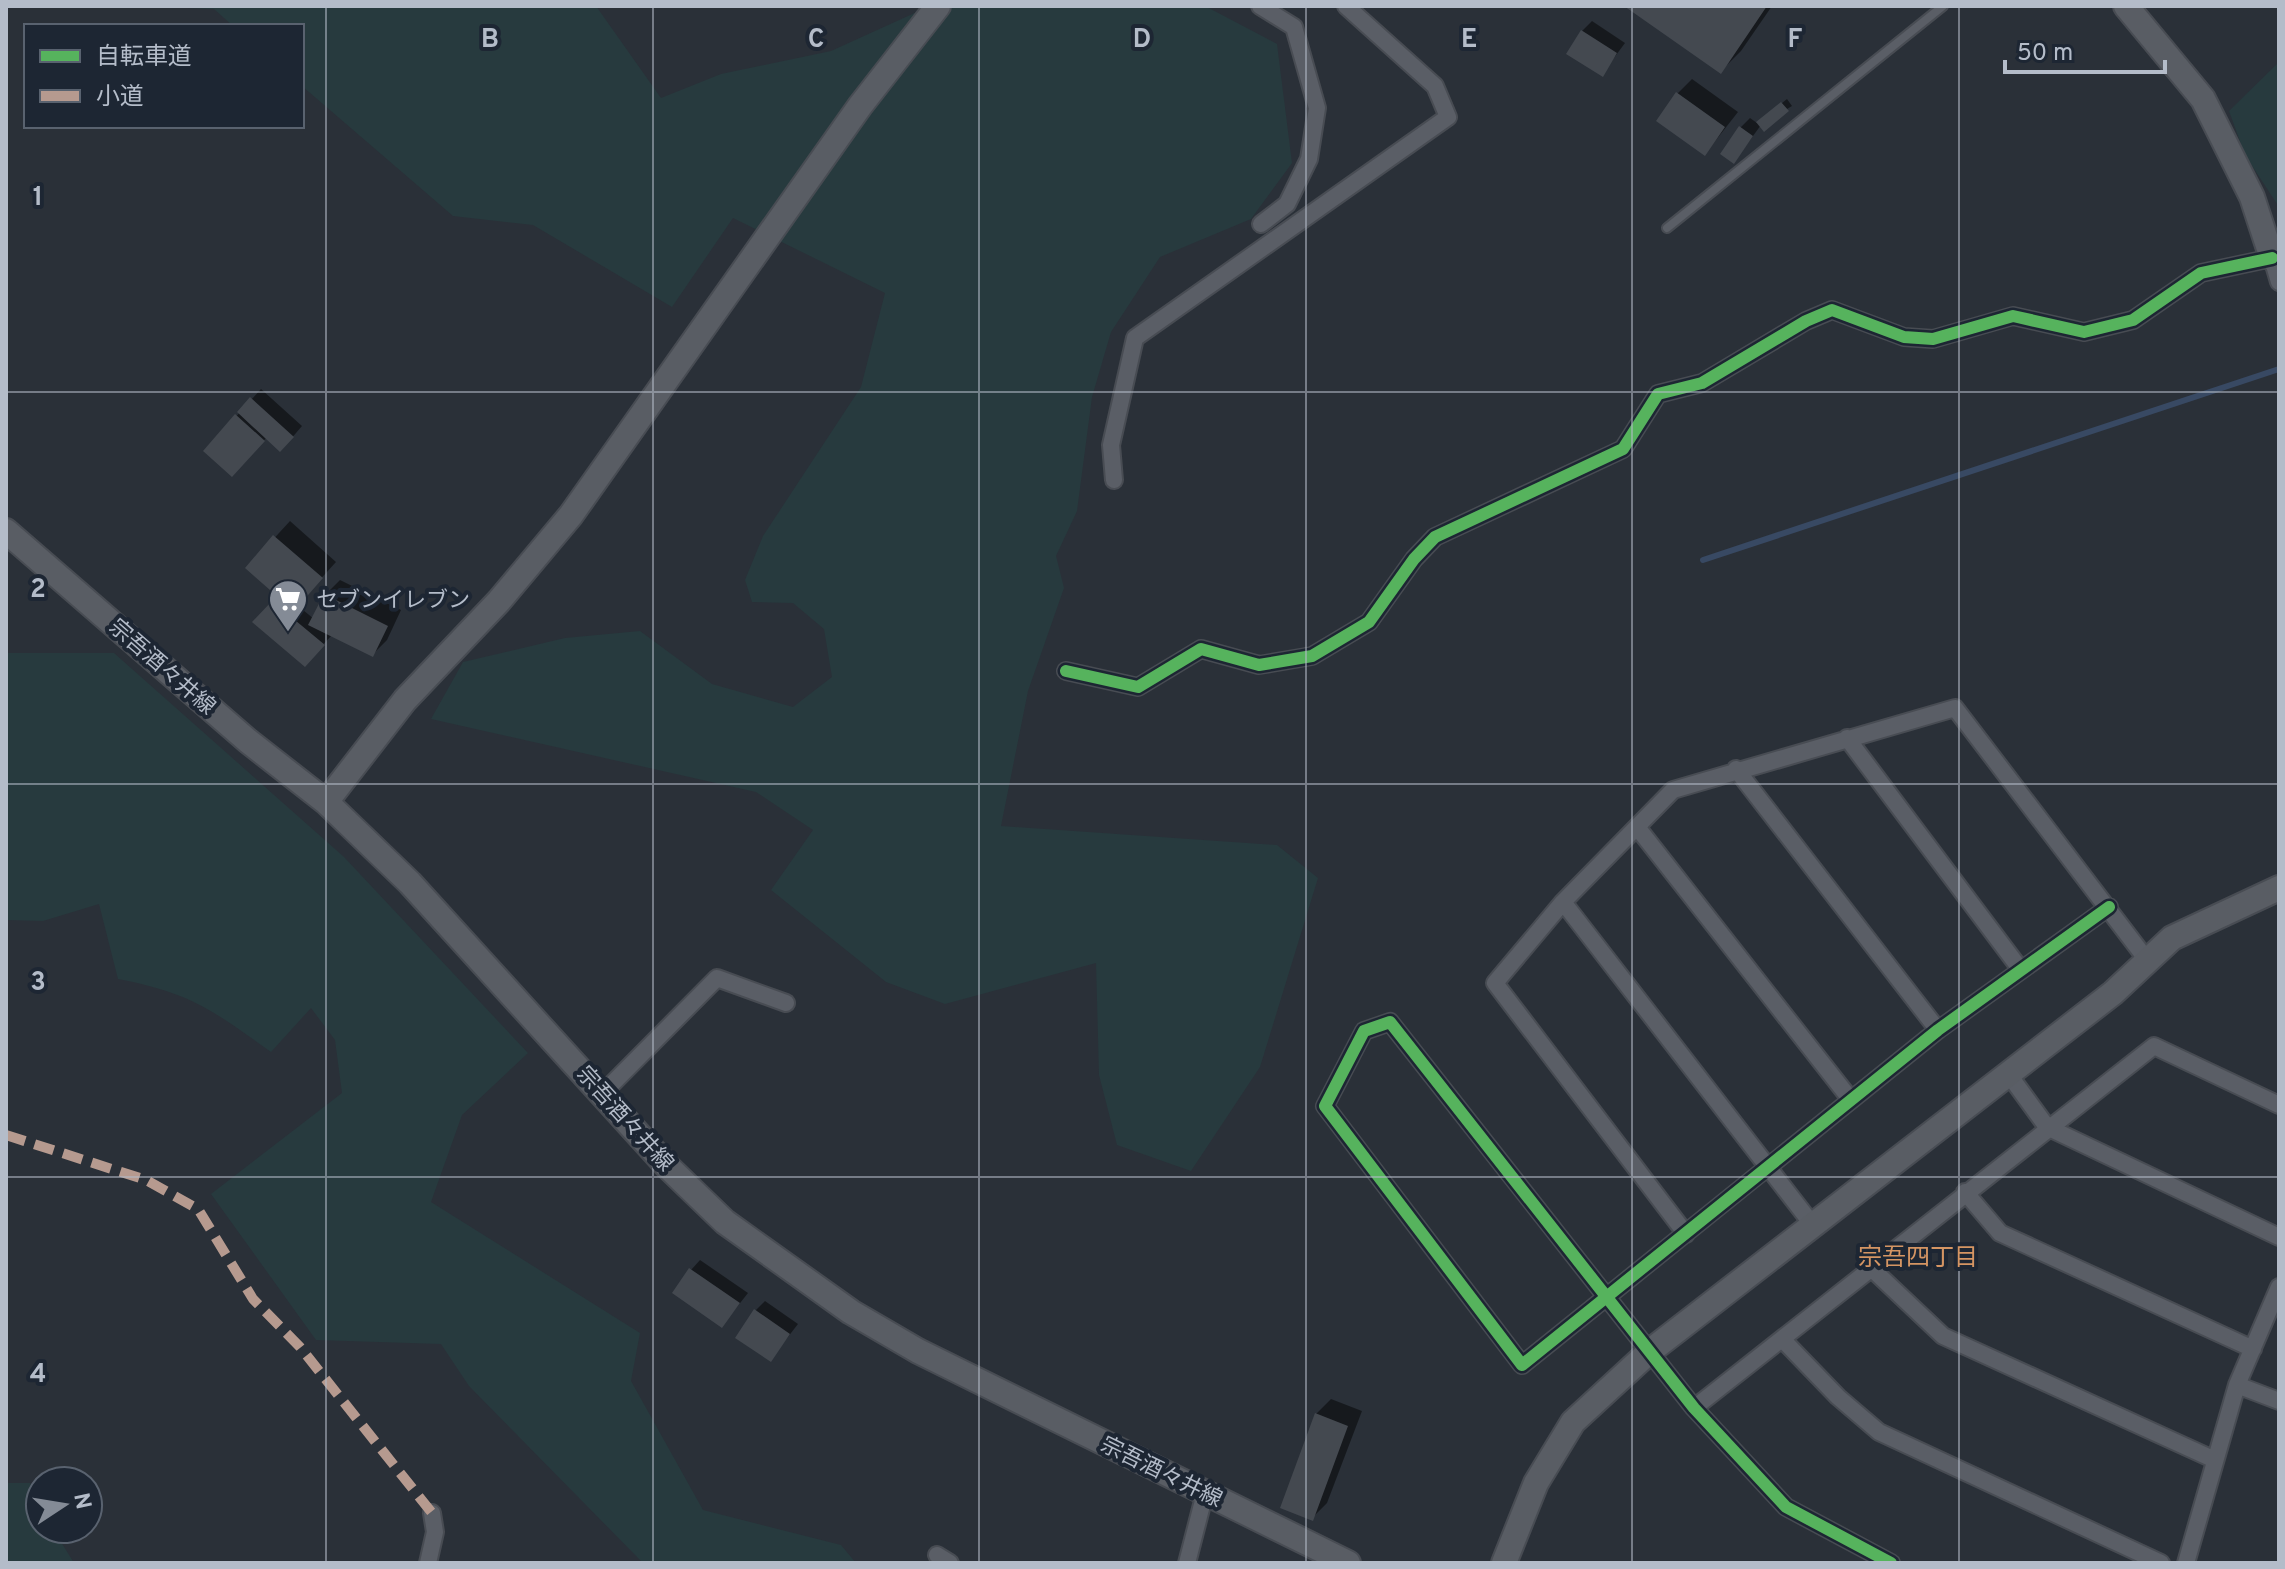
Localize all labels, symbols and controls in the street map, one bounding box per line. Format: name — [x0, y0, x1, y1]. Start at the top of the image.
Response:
legend — [24, 24, 304, 128]
text: B — [481, 24, 499, 57]
text: C — [808, 24, 824, 57]
text: D — [1133, 24, 1151, 57]
text: E — [1461, 24, 1477, 57]
text: F — [1788, 24, 1803, 57]
scale bar — [2005, 24, 2165, 74]
text: 50 m — [2017, 39, 2073, 69]
text: 自転車道 — [96, 43, 192, 73]
text: 小道 — [96, 83, 144, 113]
text: 1 — [33, 182, 43, 215]
text: 2 — [30, 574, 46, 607]
supermarket icon: セブンイレブン — [267, 578, 309, 633]
place label: セブンイレブン — [316, 588, 470, 615]
street label: 宗吾酒々井線 — [103, 614, 220, 721]
text: 3 — [30, 967, 46, 1000]
street label: 宗吾酒々井線 — [570, 1062, 678, 1178]
district label: 宗吾四丁目 — [1858, 1244, 1978, 1274]
text: 4 — [30, 1359, 46, 1392]
street label: 宗吾酒々井線 — [1096, 1432, 1226, 1514]
north arrow — [24, 1465, 104, 1545]
text: N — [66, 1491, 96, 1512]

